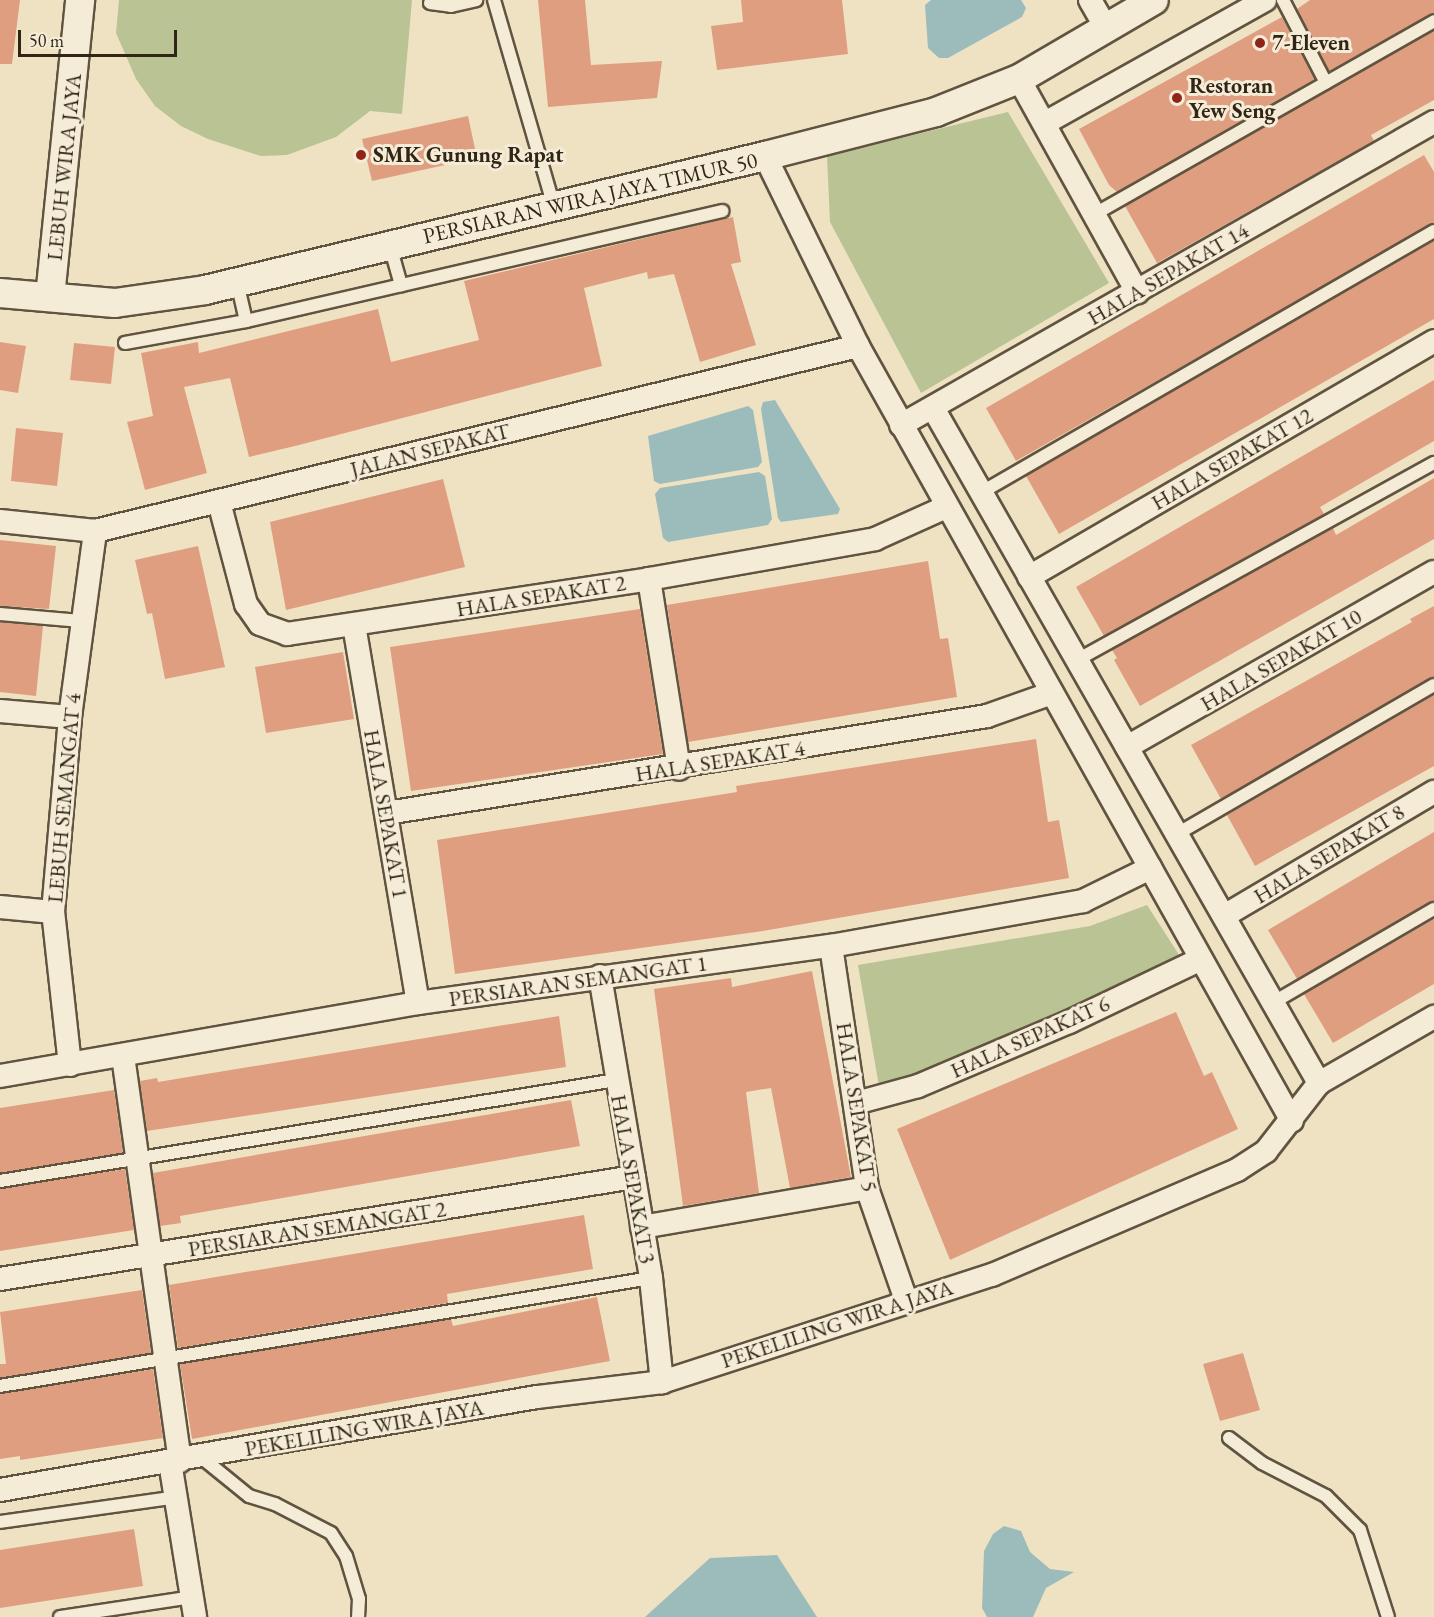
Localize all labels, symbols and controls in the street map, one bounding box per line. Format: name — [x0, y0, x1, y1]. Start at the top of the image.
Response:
scale bar — [21, 18, 180, 56]
text: 50 m — [29, 29, 64, 52]
place label: 7-Eleven — [1272, 30, 1350, 56]
marker: 7-Eleven — [1253, 36, 1267, 50]
street label: LEBUH WIRA JAYA — [41, 72, 87, 262]
place label: Restoran Yew Seng — [1189, 72, 1276, 124]
marker: Restoran Yew Seng — [1170, 91, 1184, 105]
place label: SMK Gunung Rapat — [373, 142, 564, 168]
street label: PERSIARAN WIRA JAYA TIMUR 50 — [420, 147, 760, 249]
marker: SMK Gunung Rapat — [354, 148, 368, 162]
street label: HALA SEPAKAT 14 — [1083, 217, 1253, 331]
street label: HALA SEPAKAT 12 — [1147, 402, 1317, 516]
street label: JALAN SEPAKAT — [347, 417, 513, 483]
street label: HALA SEPAKAT 2 — [454, 570, 628, 622]
street label: HALA SEPAKAT 10 — [1196, 603, 1366, 717]
street label: LEBUH SEMANGAT 4 — [42, 692, 86, 904]
street label: HALA SEPAKAT 1 — [358, 727, 414, 901]
street label: HALA SEPAKAT 4 — [633, 735, 807, 787]
street label: HALA SEPAKAT 8 — [1249, 799, 1409, 909]
street label: PERSIARAN SEMANGAT 1 — [447, 950, 709, 1012]
street label: HALA SEPAKAT 6 — [946, 990, 1114, 1084]
street label: HALA SEPAKAT 5 — [831, 1020, 883, 1194]
street label: HALA SEPAKAT 3 — [605, 1092, 661, 1266]
street label: PERSIARAN SEMANGAT 2 — [186, 1196, 448, 1262]
street label: PEKELILING WIRA JAYA — [718, 1274, 956, 1374]
street label: PEKELILING WIRA JAYA — [242, 1394, 486, 1462]

